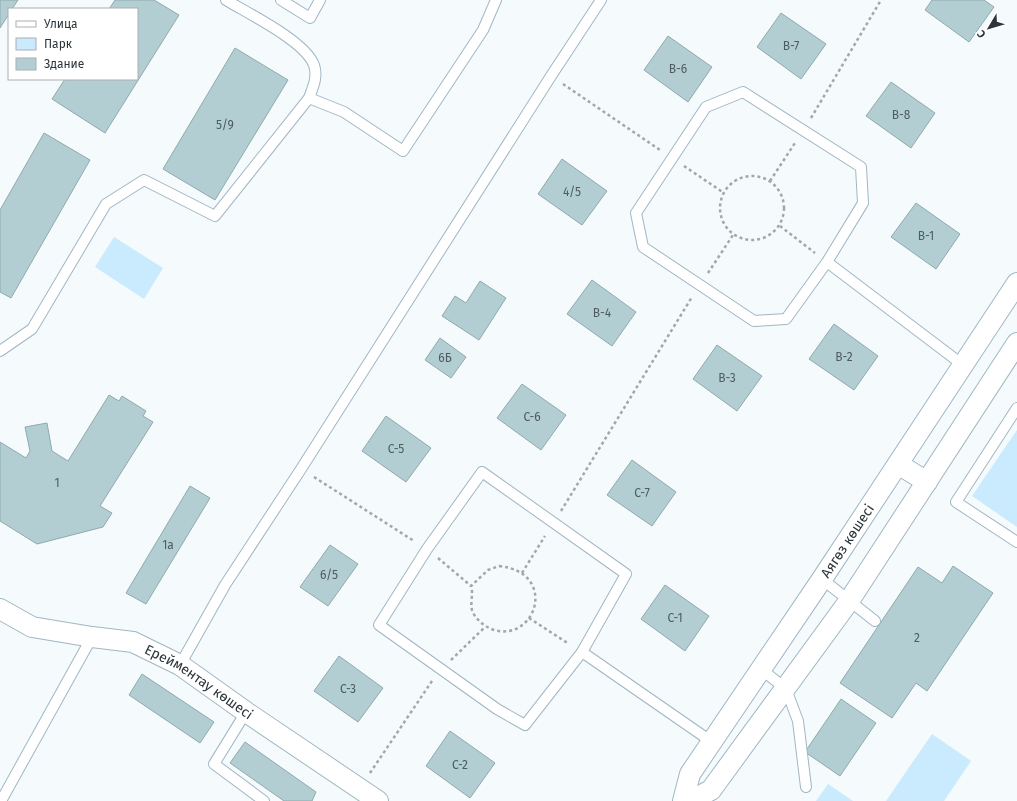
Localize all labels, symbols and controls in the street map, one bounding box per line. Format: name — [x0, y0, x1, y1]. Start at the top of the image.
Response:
legend — [8, 8, 138, 80]
north arrow — [969, 8, 1009, 48]
text: Улица — [44, 17, 78, 31]
text: С — [974, 27, 989, 40]
text: Парк — [44, 37, 73, 51]
house number: В-7 — [783, 39, 799, 53]
text: Здание — [44, 57, 84, 71]
house number: В-6 — [669, 62, 687, 76]
house number: В-8 — [892, 108, 911, 122]
house number: 5/9 — [216, 118, 234, 132]
house number: 4/5 — [563, 185, 581, 199]
house number: В-1 — [918, 229, 934, 243]
house number: В-4 — [593, 306, 612, 320]
house number: В-2 — [835, 350, 853, 364]
house number: 6Б — [438, 351, 452, 365]
house number: В-3 — [718, 371, 736, 385]
house number: C-6 — [523, 410, 541, 424]
house number: C-5 — [388, 442, 404, 456]
house number: 1 — [54, 476, 60, 490]
house number: C-7 — [634, 486, 650, 500]
street label: Аягөз көшесі — [817, 501, 878, 581]
house number: 1а — [162, 538, 174, 552]
house number: 6/5 — [320, 568, 338, 582]
house number: C-1 — [667, 611, 683, 625]
house number: 2 — [914, 631, 920, 645]
street label: Ерейментау көшесі — [142, 641, 256, 723]
house number: C-3 — [340, 682, 356, 696]
house number: C-2 — [452, 758, 468, 772]

